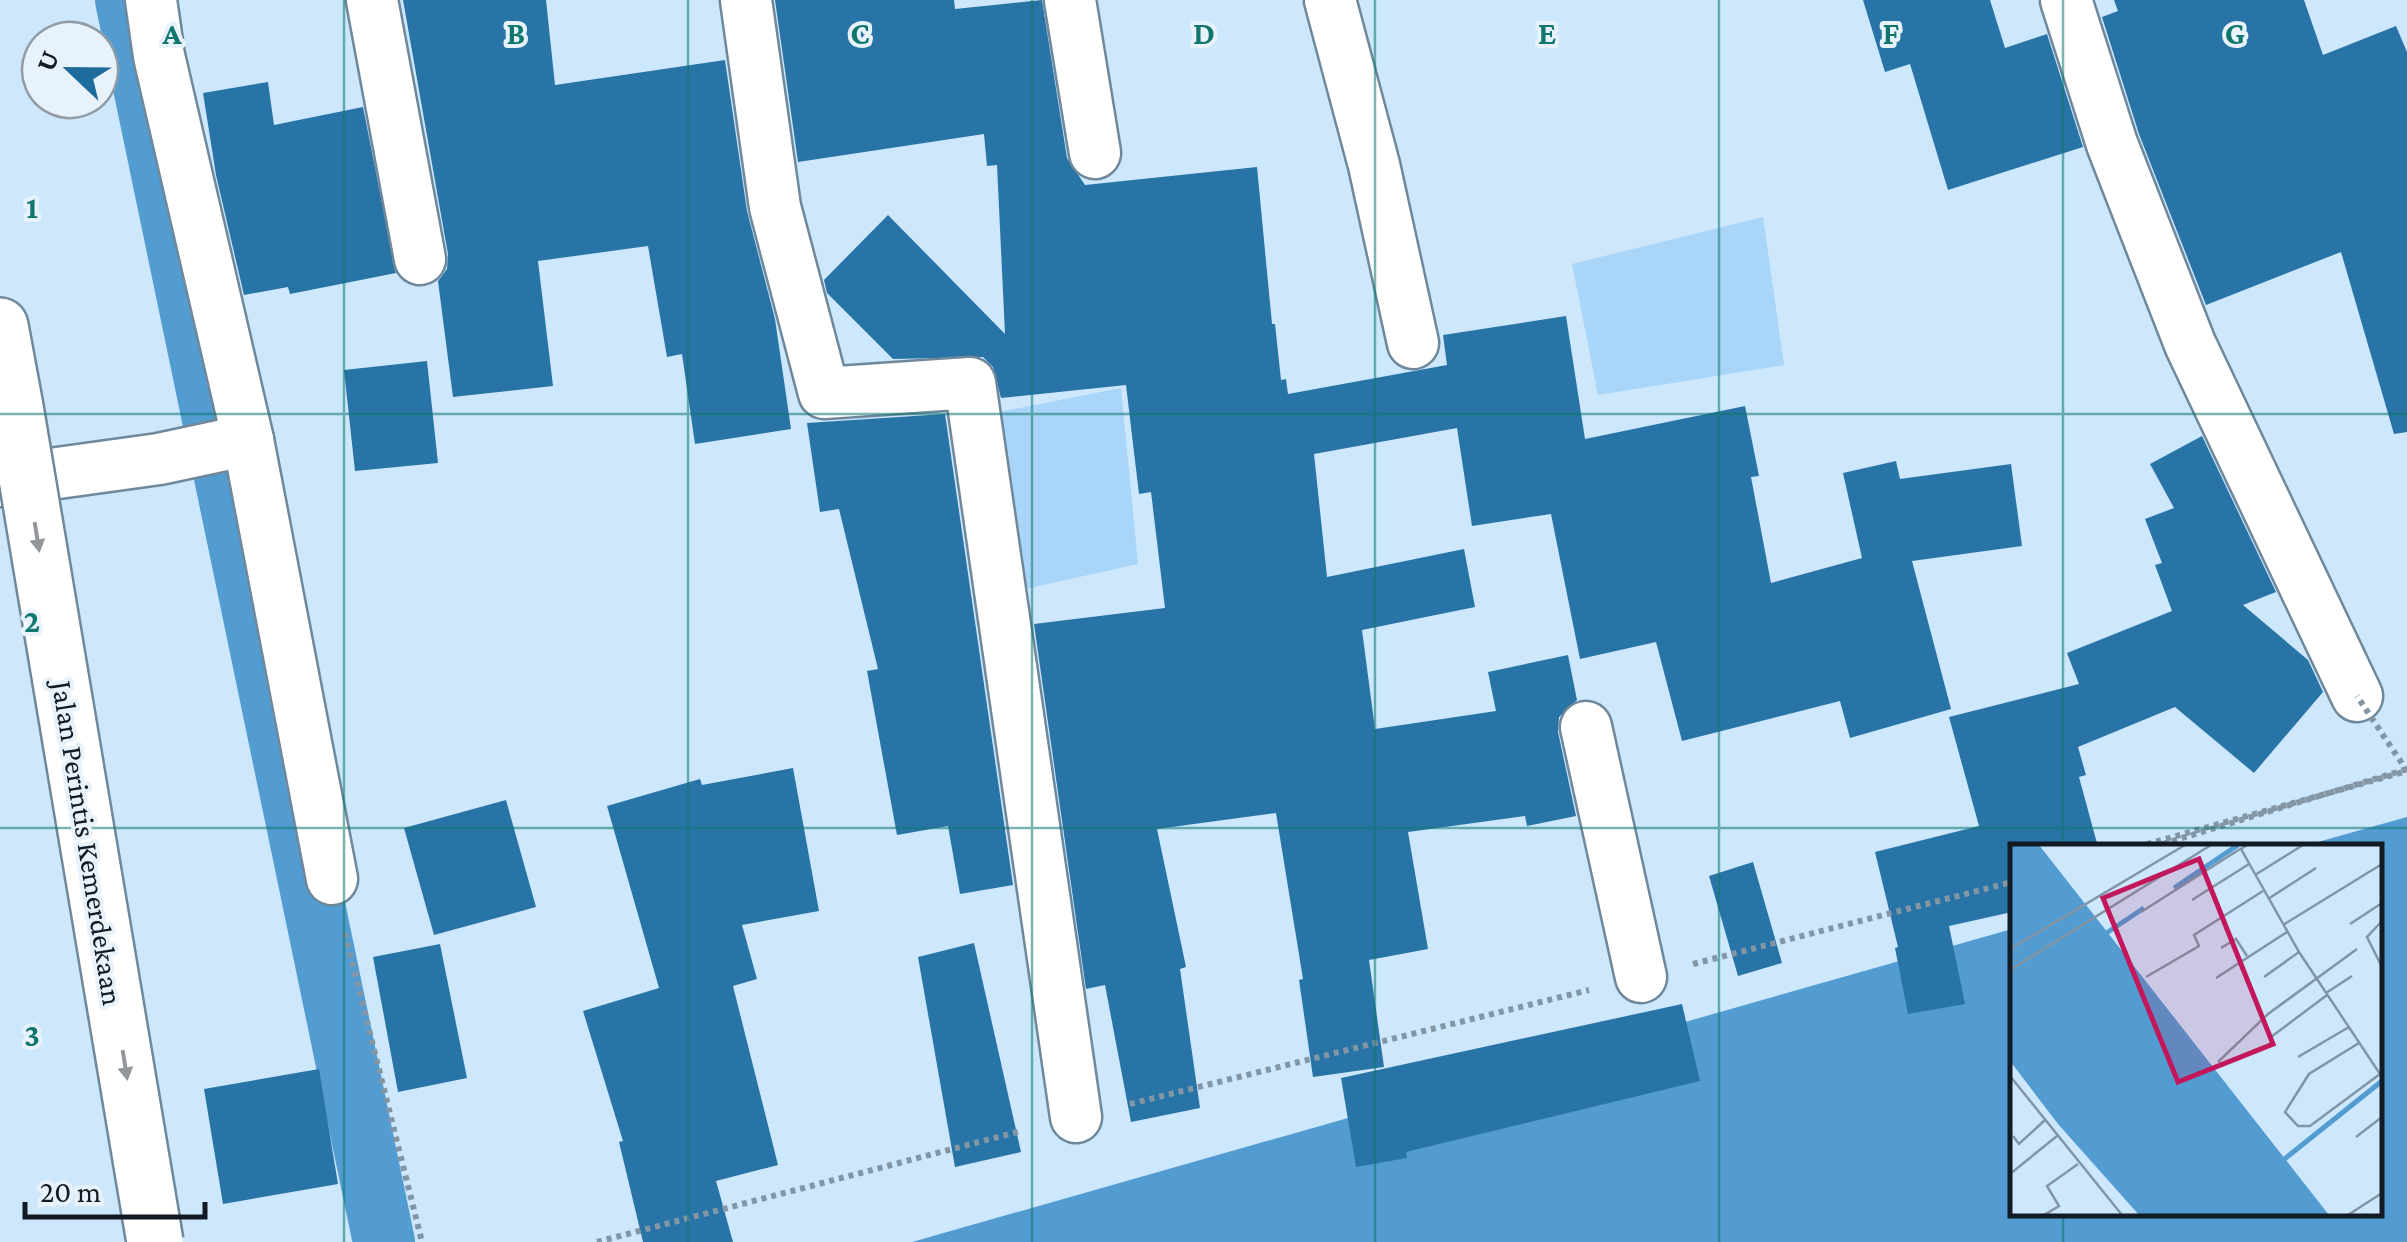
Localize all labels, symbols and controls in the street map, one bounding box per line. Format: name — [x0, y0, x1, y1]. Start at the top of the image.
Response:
text: A — [161, 15, 182, 51]
text: B — [507, 15, 525, 51]
text: C — [850, 15, 870, 51]
text: D — [1193, 15, 1215, 51]
text: E — [1538, 15, 1556, 51]
text: F — [1883, 15, 1900, 51]
text: G — [2225, 15, 2245, 51]
north arrow — [20, 20, 120, 120]
text: U — [29, 46, 65, 76]
text: 1 — [26, 189, 38, 225]
one-way arrow — [30, 522, 45, 554]
text: 2 — [24, 603, 40, 639]
street label: Jalan Perintis Kemerdekaan — [46, 675, 130, 1008]
inset map — [2010, 844, 2382, 1217]
text: 3 — [24, 1017, 40, 1053]
one-way arrow — [118, 1050, 133, 1081]
scale bar — [25, 1157, 205, 1219]
text: 20 m — [40, 1175, 101, 1208]

